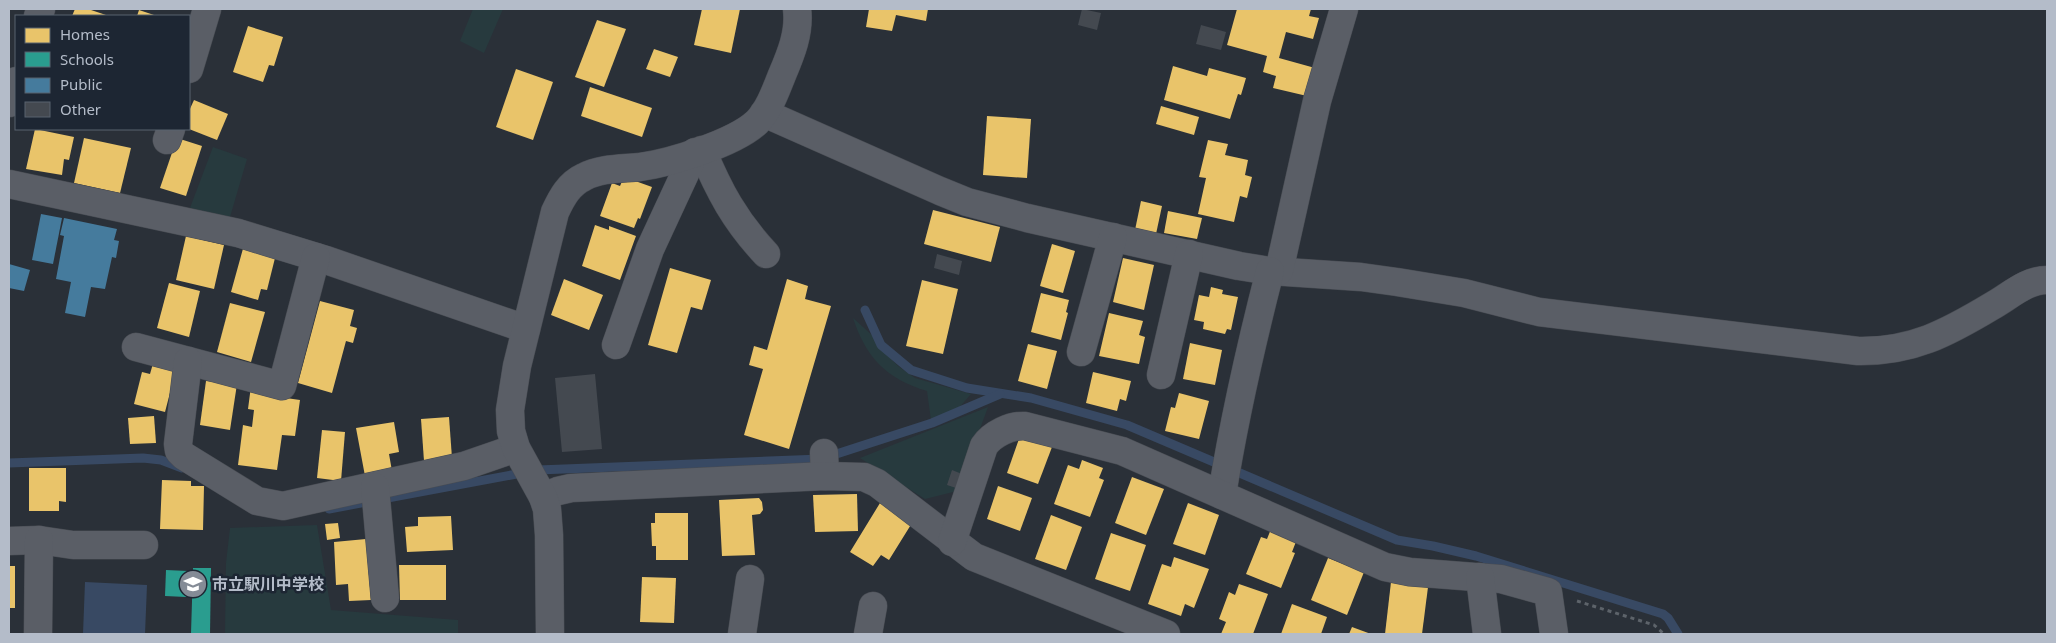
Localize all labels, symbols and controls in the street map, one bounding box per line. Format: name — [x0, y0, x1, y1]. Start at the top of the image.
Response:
legend — [15, 15, 190, 130]
text: Homes — [60, 24, 110, 44]
text: Schools — [60, 49, 114, 69]
text: Public — [60, 74, 103, 94]
text: Other — [60, 99, 101, 119]
school or university icon: 市立駅川中学校 — [178, 569, 208, 599]
place label: 市立駅川中学校 — [212, 573, 324, 595]

